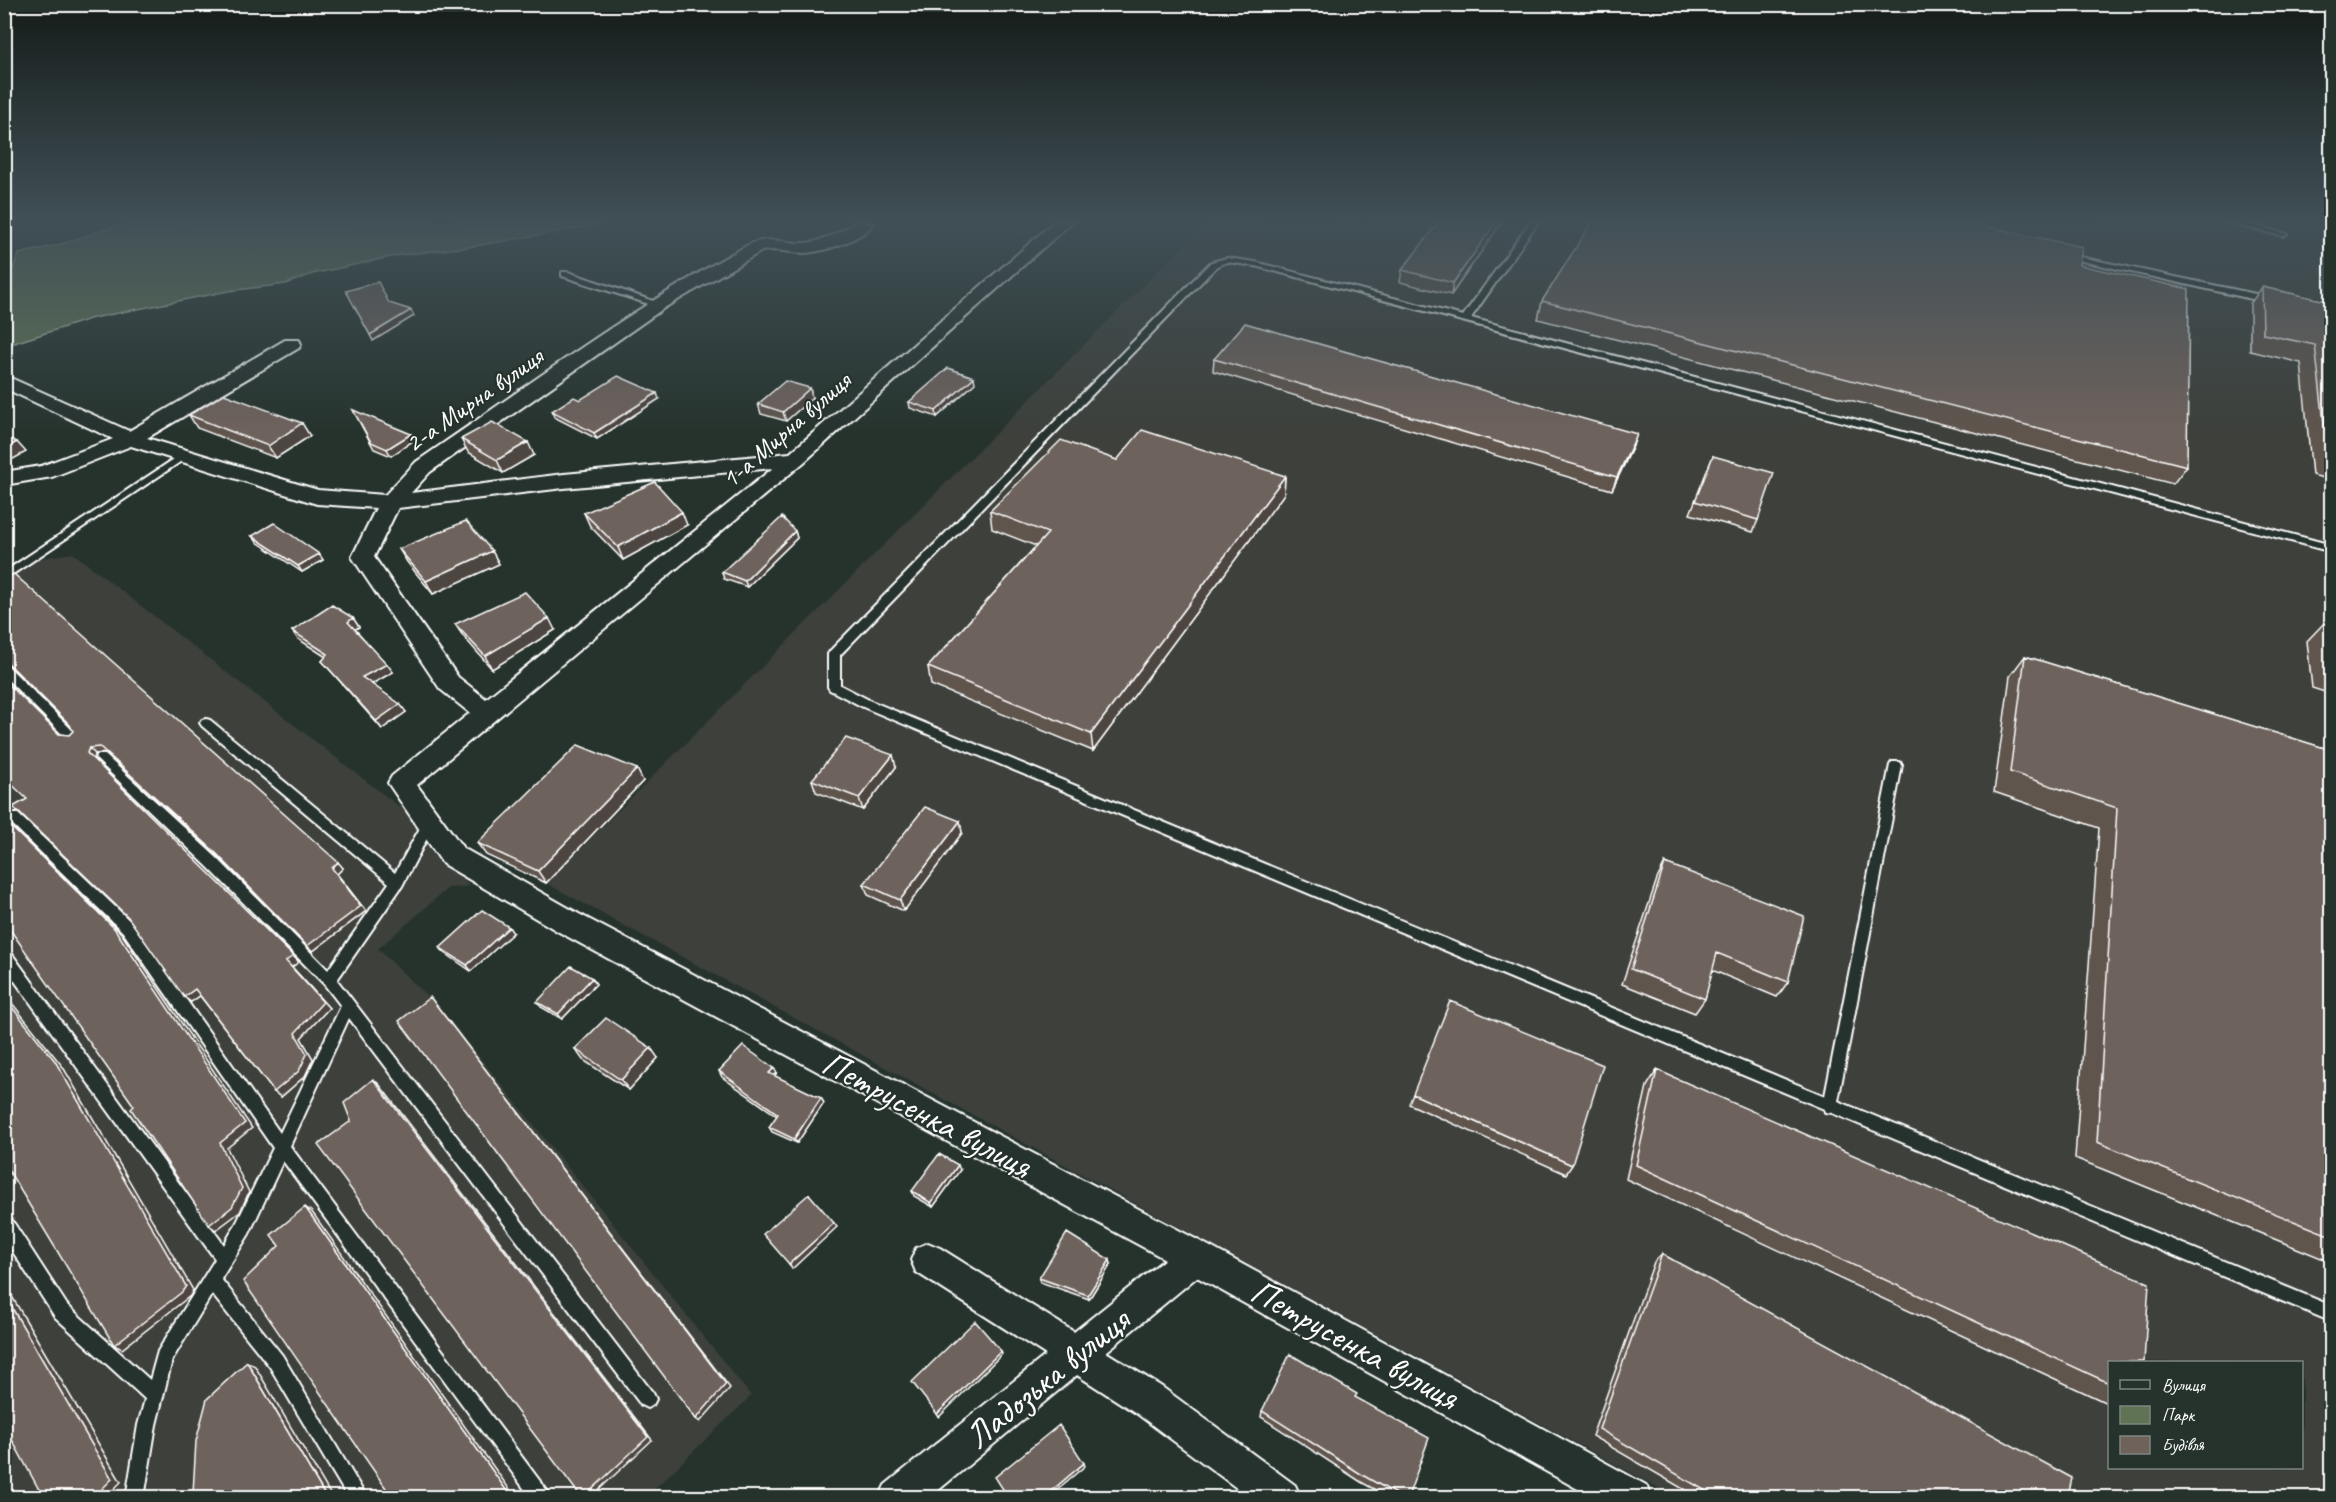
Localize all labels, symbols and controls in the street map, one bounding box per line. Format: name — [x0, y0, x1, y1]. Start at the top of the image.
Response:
street label: 2-а Мирна вулиця — [399, 339, 551, 460]
street label: 1-а Мирна вулиця — [714, 363, 859, 495]
street label: Петрусенка вулиця — [814, 1040, 1041, 1189]
street label: Петрусенка вулиця — [1243, 1268, 1469, 1421]
street label: Ладозька вулиця — [955, 1296, 1141, 1459]
legend — [2108, 1361, 2303, 1469]
text: Вулиця — [2162, 1374, 2206, 1396]
text: Парк — [2162, 1404, 2196, 1426]
text: Будівля — [2162, 1434, 2205, 1456]

